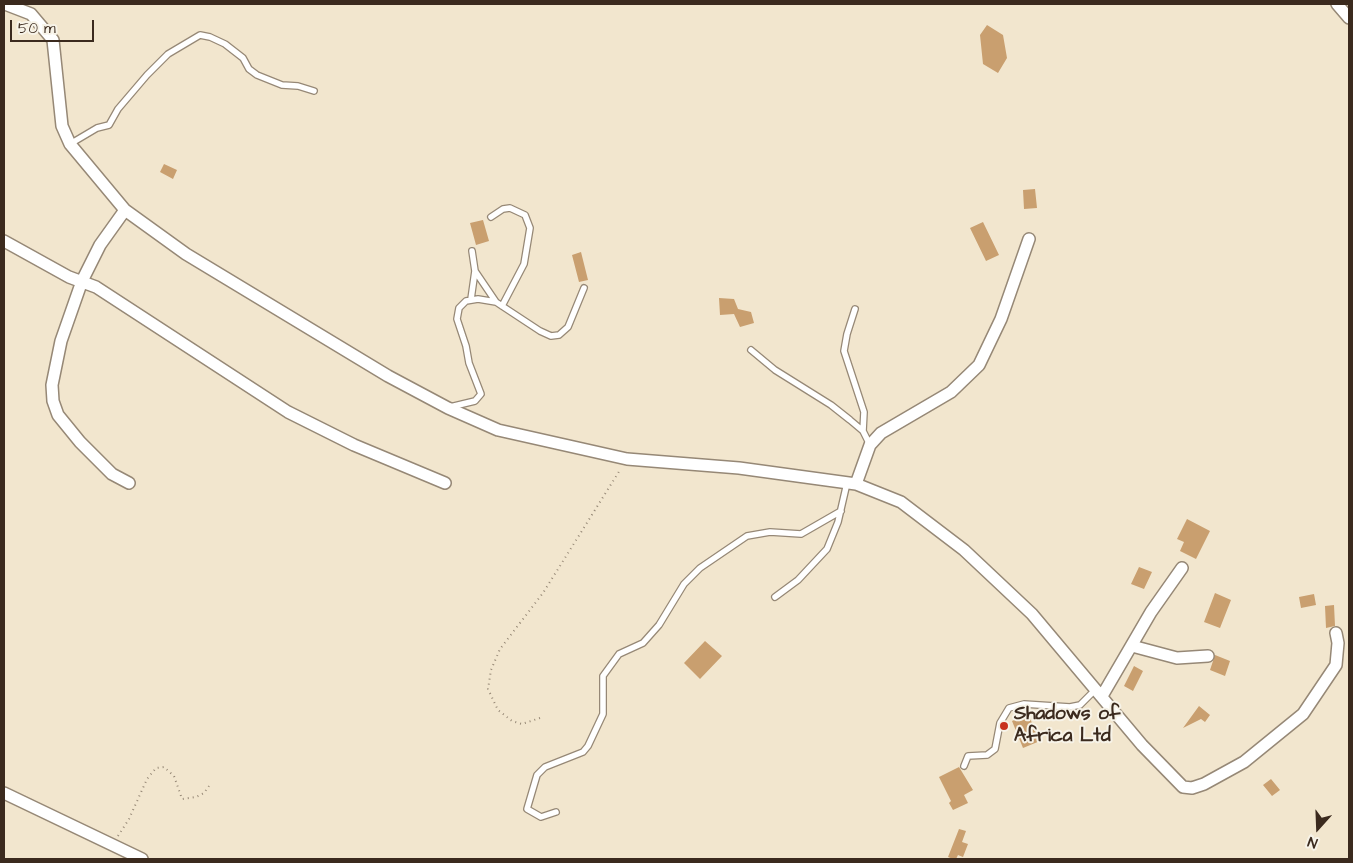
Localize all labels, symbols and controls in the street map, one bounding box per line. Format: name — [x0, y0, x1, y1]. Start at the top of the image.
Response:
scale bar — [12, 10, 96, 42]
text: 50 m — [18, 18, 56, 39]
place label: Shadows of Africa Ltd — [1014, 704, 1120, 748]
marker: Shadows of Africa Ltd — [998, 720, 1010, 732]
north arrow — [1293, 803, 1343, 853]
text: N — [1305, 831, 1320, 853]

